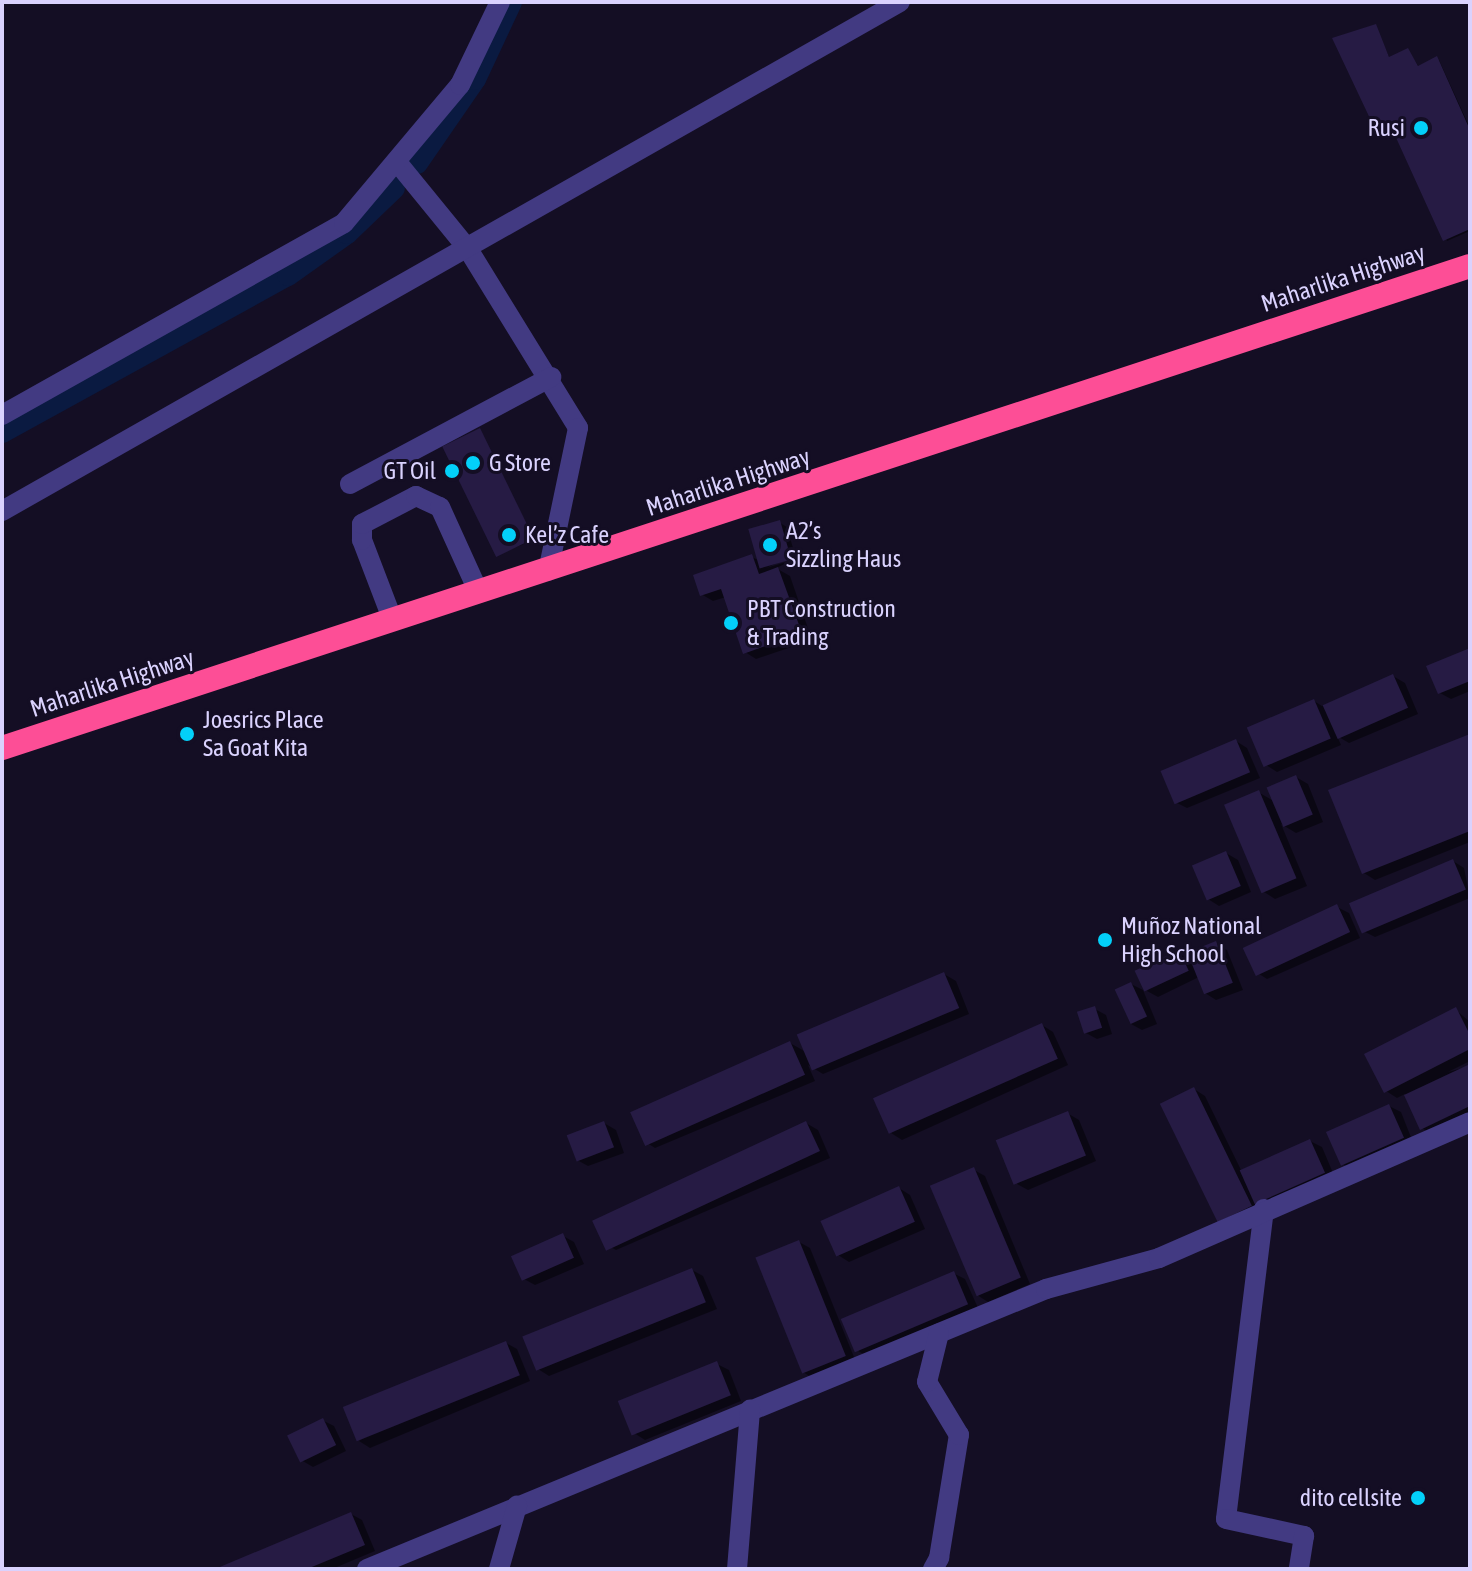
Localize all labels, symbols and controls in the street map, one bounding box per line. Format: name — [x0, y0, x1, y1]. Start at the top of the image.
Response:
place label: Rusi — [1367, 114, 1405, 142]
marker: Rusi — [1412, 119, 1430, 137]
street label: Maharlika Highway — [1257, 238, 1429, 318]
street label: Maharlika Highway — [642, 442, 814, 522]
place label: G Store — [489, 449, 551, 477]
marker: G Store — [464, 454, 482, 472]
place label: GT Oil — [384, 457, 436, 485]
marker: GT Oil — [443, 462, 461, 480]
place label: A2’s Sizzling Haus — [786, 517, 901, 573]
place label: Kel’z Cafe — [525, 521, 609, 549]
marker: Kel’z Cafe — [500, 526, 518, 544]
marker: A2’s Sizzling Haus — [761, 536, 779, 554]
place label: PBT Construction & Trading — [747, 595, 896, 651]
marker: PBT Construction & Trading — [722, 614, 740, 632]
street label: Maharlika Highway — [26, 643, 198, 723]
place label: Joesrics Place Sa Goat Kita — [203, 706, 324, 762]
marker: Joesrics Place Sa Goat Kita — [178, 725, 196, 743]
place label: Muñoz National High School — [1121, 912, 1261, 968]
marker: Muñoz National High School — [1096, 931, 1114, 949]
place label: dito cellsite — [1300, 1484, 1402, 1512]
marker: dito cellsite — [1409, 1489, 1427, 1507]

